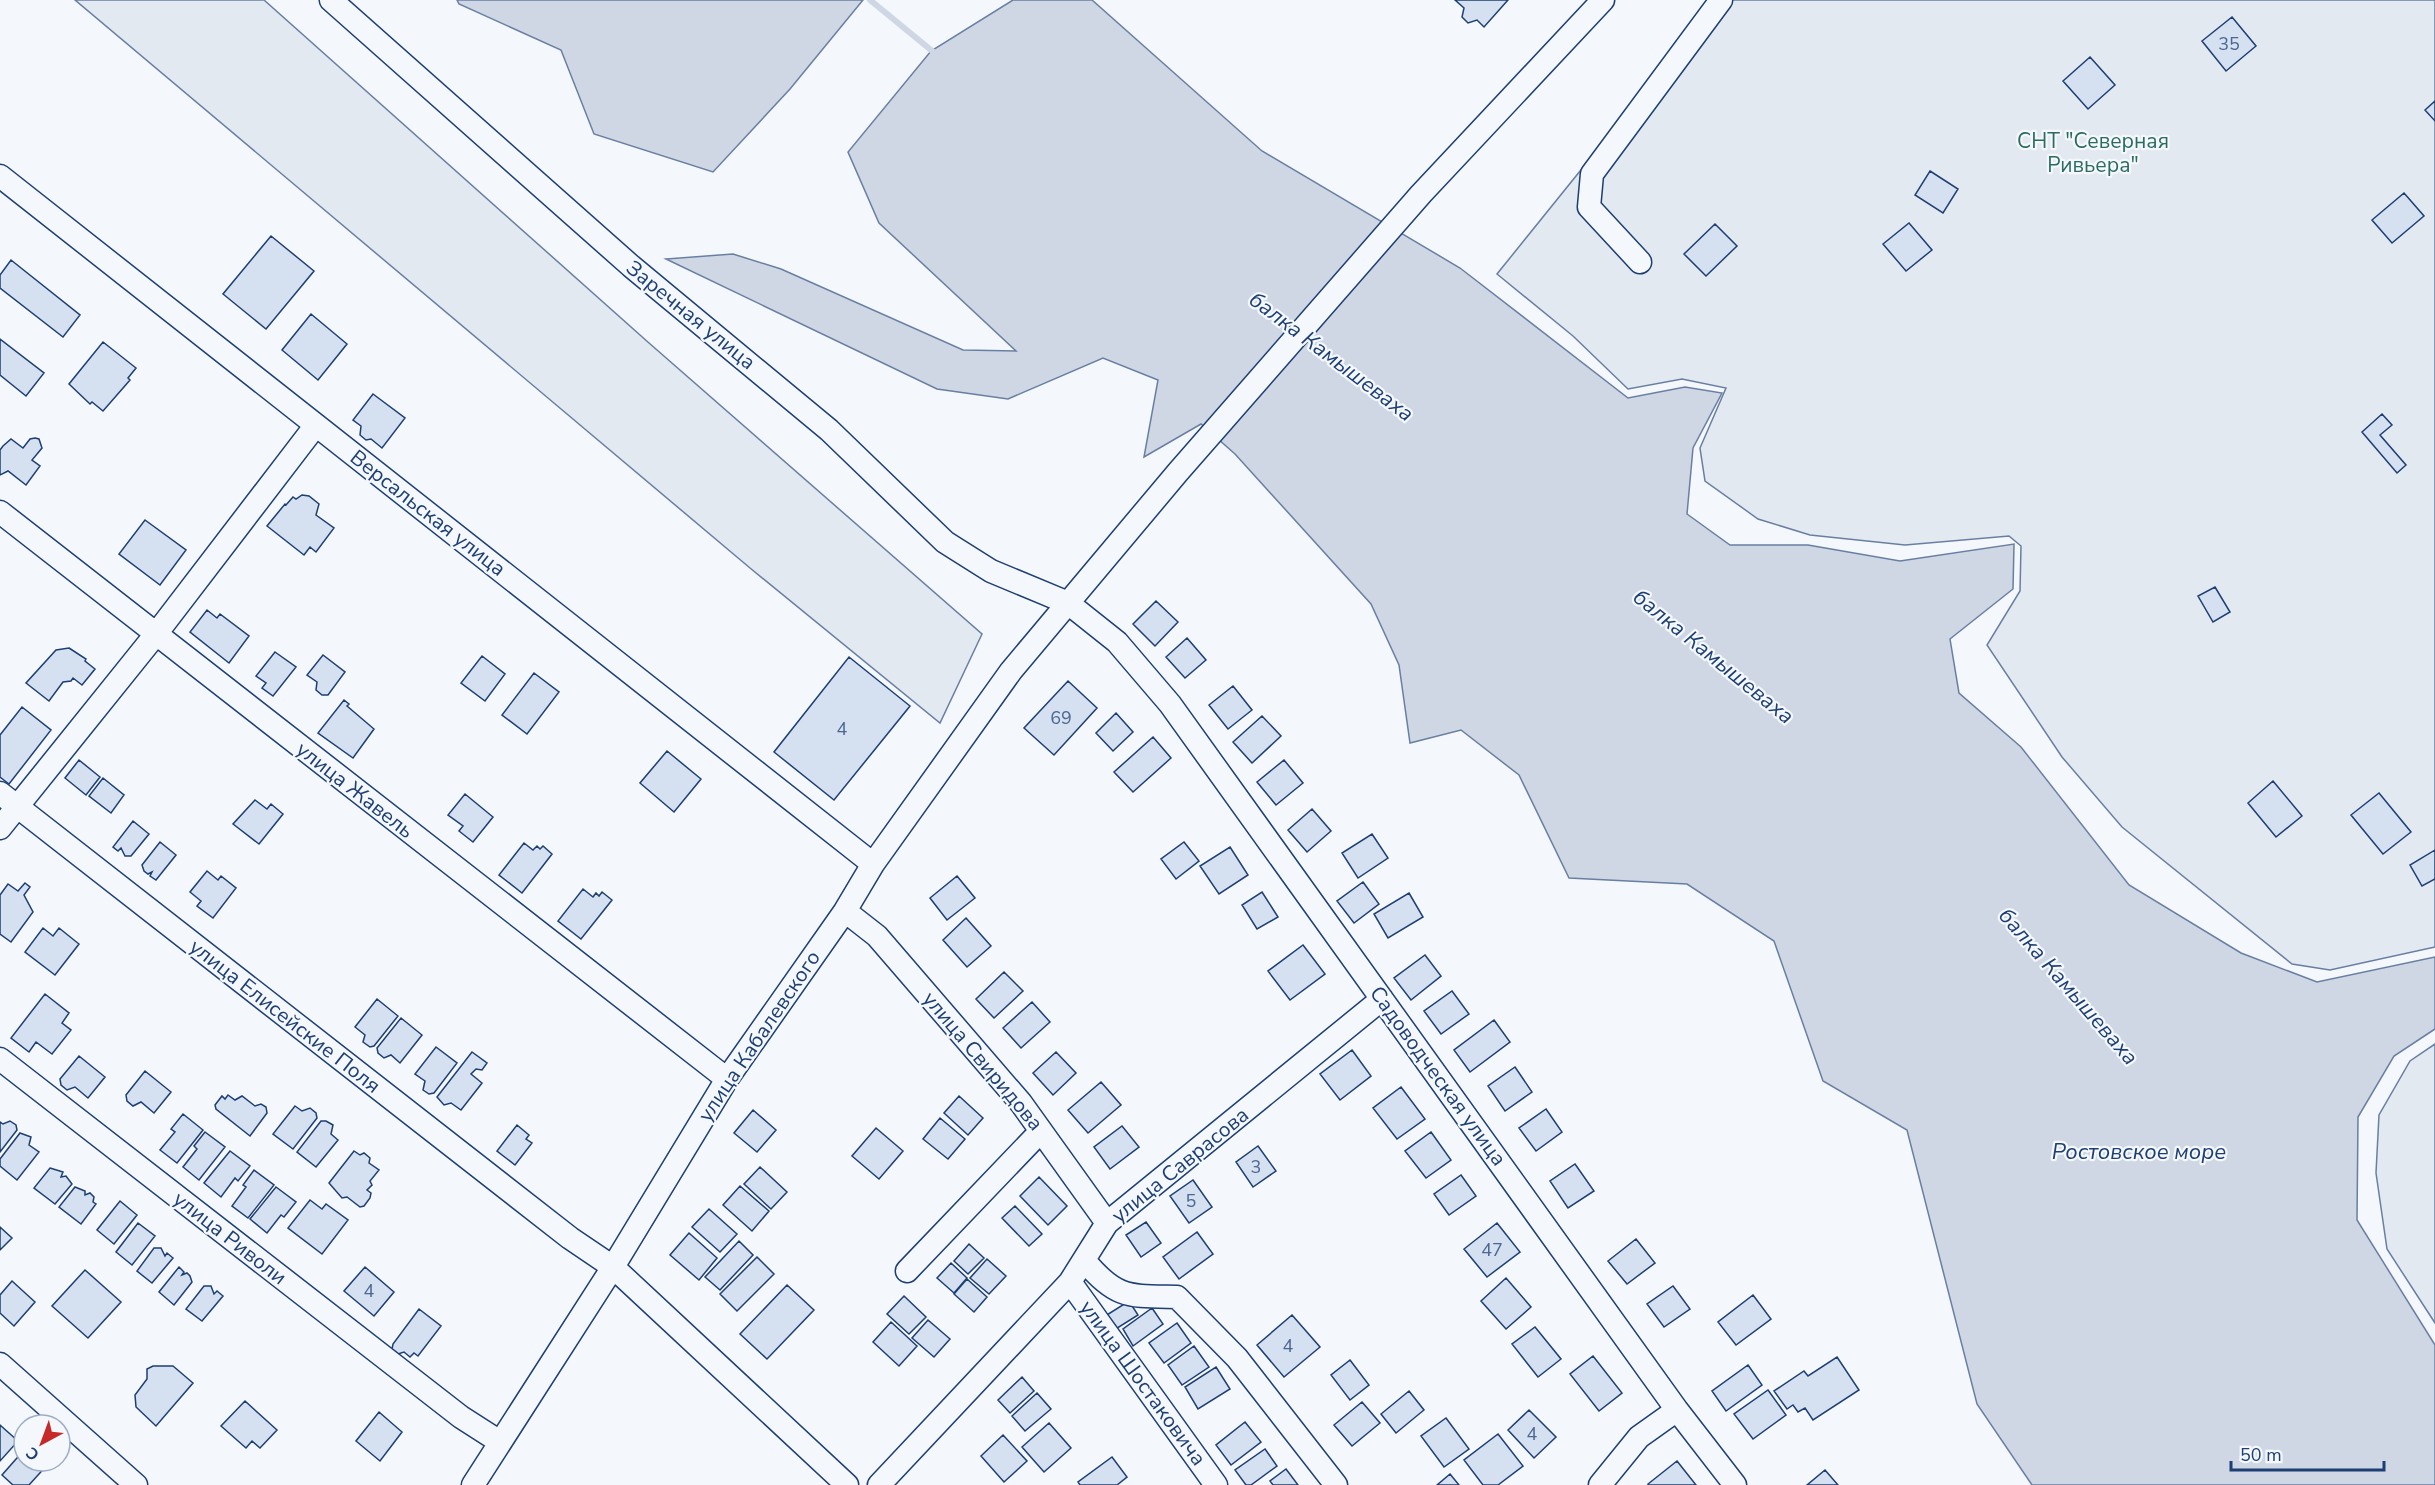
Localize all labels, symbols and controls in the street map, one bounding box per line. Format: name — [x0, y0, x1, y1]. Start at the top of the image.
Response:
house number: 35 — [2218, 32, 2240, 56]
park label: СНТ "Северная Ривьера" — [2017, 127, 2169, 179]
street label: Заречная улица — [620, 254, 762, 376]
water label: балка Камышеваха — [1243, 285, 1420, 429]
street label: Версальская улица — [344, 443, 512, 583]
water label: балка Камышеваха — [1626, 582, 1800, 731]
house number: 69 — [1050, 706, 1072, 730]
house number: 4 — [837, 717, 848, 741]
street label: улица Жавель — [291, 735, 419, 845]
water label: балка Камышеваха — [1991, 902, 2145, 1072]
street label: улица Елисейские Поля — [184, 933, 386, 1099]
street label: улица Кабалевского — [691, 945, 827, 1127]
street label: Садоводческая улица — [1363, 980, 1513, 1172]
street label: улица Свиридова — [916, 985, 1050, 1137]
street label: улица Саврасова — [1105, 1101, 1255, 1229]
water label: Ростовское море — [2052, 1137, 2226, 1167]
house number: 3 — [1251, 1155, 1261, 1179]
street label: улица Риволи — [167, 1185, 293, 1291]
house number: 5 — [1186, 1189, 1196, 1213]
house number: 47 — [1481, 1238, 1503, 1262]
house number: 4 — [364, 1279, 375, 1303]
street label: улица Шостаковича — [1073, 1295, 1213, 1471]
house number: 4 — [1283, 1334, 1294, 1358]
north arrow — [12, 1413, 72, 1473]
house number: 4 — [1527, 1422, 1538, 1446]
scale bar — [2231, 1434, 2384, 1472]
text: С — [21, 1442, 44, 1465]
text: 50 m — [2240, 1443, 2282, 1467]

